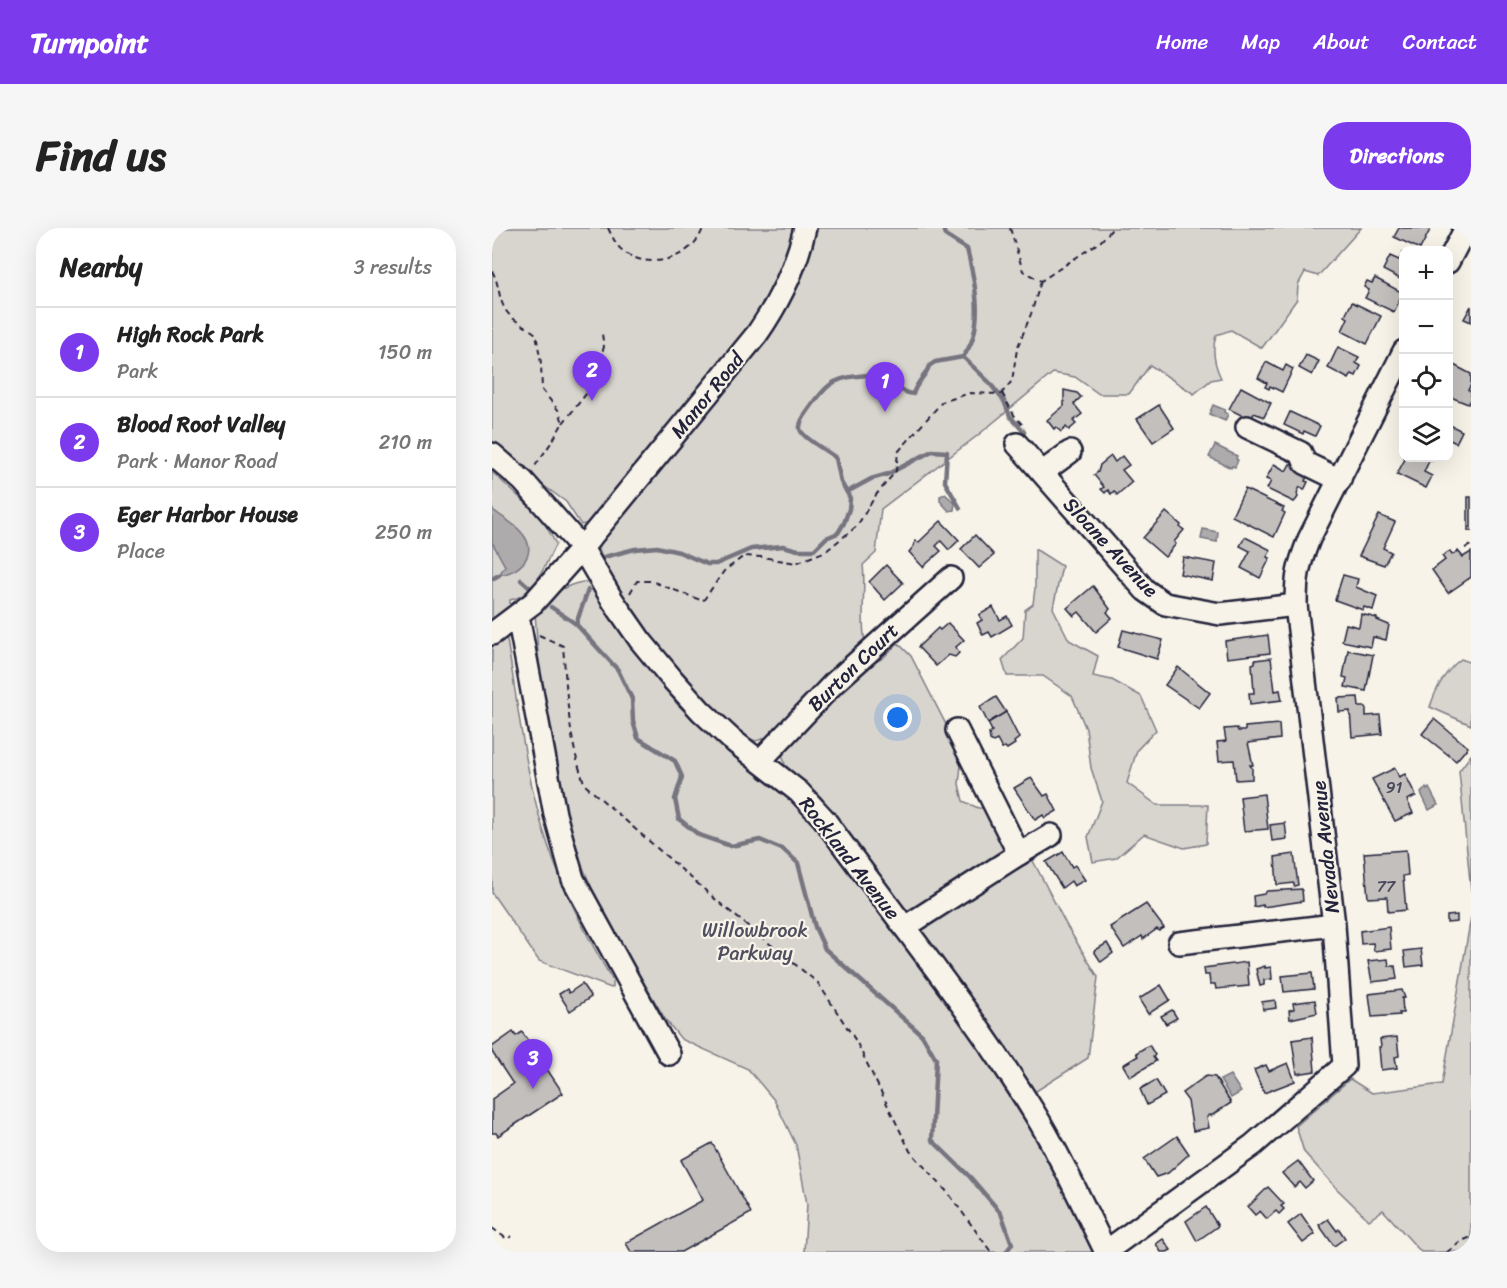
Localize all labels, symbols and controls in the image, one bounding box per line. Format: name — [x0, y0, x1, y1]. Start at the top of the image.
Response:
text: Turnpoint — [30, 18, 149, 67]
text: Home — [1156, 23, 1208, 61]
text: Map — [1241, 23, 1280, 61]
text: About — [1313, 23, 1370, 61]
text: Contact — [1403, 23, 1477, 61]
text: Find us — [36, 119, 166, 193]
button: Directions — [1323, 122, 1471, 190]
text: Nearby — [60, 244, 142, 290]
map controls — [1399, 246, 1453, 462]
button: + — [1399, 246, 1453, 300]
text: 3 results — [354, 250, 432, 285]
button: − — [1399, 300, 1453, 354]
text: High Rock Park — [117, 315, 264, 354]
text: 1 — [75, 335, 84, 370]
text: 150 m — [378, 335, 432, 370]
street label: Manor Road — [661, 343, 754, 446]
pin: 2 — [572, 352, 612, 401]
text: Park — [117, 354, 158, 389]
button: locate — [1399, 354, 1453, 408]
pin: 1 — [866, 362, 904, 412]
text: Blood Root Valley — [117, 405, 285, 444]
button: layers — [1399, 408, 1453, 462]
text: 2 — [74, 425, 85, 460]
text: 210 m — [379, 425, 432, 460]
text: Park · Manor Road — [117, 444, 277, 479]
street label: Sloane Avenue — [1054, 489, 1167, 606]
text: Eger Harbor House — [117, 495, 298, 534]
text: 3 — [74, 515, 85, 550]
text: 250 m — [375, 515, 432, 550]
text: Place — [117, 534, 165, 569]
street label: Burton Court — [799, 614, 908, 720]
your location — [883, 703, 912, 732]
house number: 91 — [1386, 773, 1402, 802]
street label: Nevada Avenue — [1301, 779, 1350, 915]
street label: Rockland Avenue — [790, 789, 909, 928]
house number: 77 — [1377, 872, 1396, 901]
park label: Willowbrook Parkway — [702, 913, 808, 971]
pin: 3 — [514, 1040, 552, 1089]

